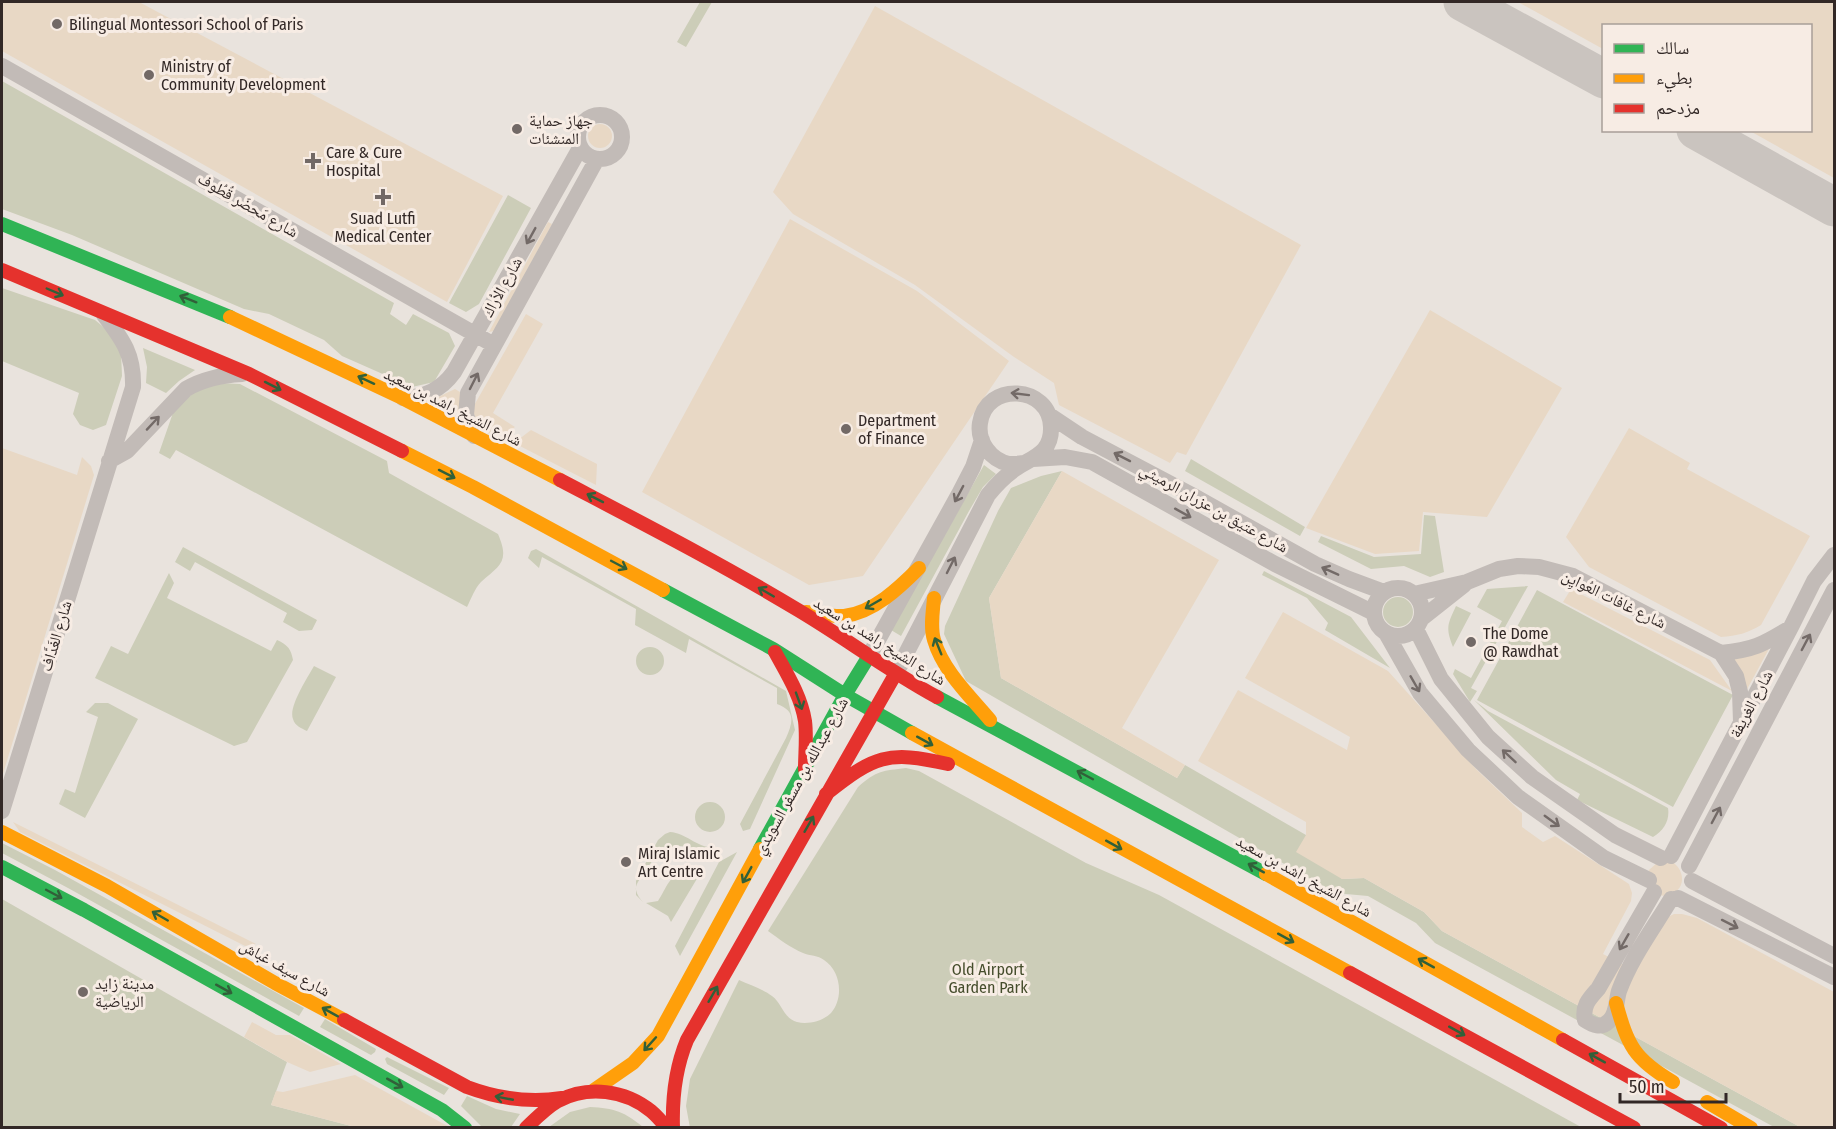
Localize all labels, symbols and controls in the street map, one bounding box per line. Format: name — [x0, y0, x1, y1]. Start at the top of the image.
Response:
place label: Bilingual Montessori School of Paris — [69, 15, 303, 34]
marker: Bilingual Montessori School of Paris — [50, 17, 64, 31]
legend — [1602, 24, 1812, 132]
text: سالك — [1656, 37, 1689, 59]
place label: Ministry of Community Development — [161, 57, 327, 94]
text: بطيء — [1656, 67, 1693, 93]
marker: Ministry of Community Development — [142, 68, 156, 82]
text: مزدحم — [1656, 97, 1700, 120]
place label: جهاز حماية المنشئات — [529, 111, 593, 148]
marker: جهاز حماية المنشئات — [510, 122, 524, 136]
place label: Care & Cure Hospital — [326, 143, 402, 180]
marker: Care & Cure Hospital — [304, 152, 322, 170]
street label: شارع مَحضَر قُطُوف — [194, 168, 302, 242]
marker: Suad Lutfi Medical Center — [374, 188, 392, 206]
place label: Suad Lutfi Medical Center — [335, 209, 432, 246]
one-way arrow — [525, 227, 537, 244]
street label: شارع الأراك — [478, 254, 527, 321]
one-way arrow — [46, 287, 64, 299]
one-way arrow — [180, 293, 198, 304]
street label: شارع الشيخ راشد بن سعيد — [380, 364, 525, 451]
one-way arrow — [468, 373, 480, 390]
one-way arrow — [357, 374, 375, 386]
one-way arrow — [264, 381, 282, 393]
one-way arrow — [1010, 389, 1030, 400]
place label: Department of Finance — [858, 411, 937, 448]
one-way arrow — [146, 416, 160, 431]
marker: Department of Finance — [839, 422, 853, 436]
one-way arrow — [1113, 451, 1131, 463]
street label: شارع عتيق بن عزران الرميثي — [1135, 459, 1291, 559]
one-way arrow — [438, 469, 456, 480]
one-way arrow — [953, 485, 965, 502]
one-way arrow — [587, 492, 604, 504]
one-way arrow — [1174, 507, 1191, 519]
one-way arrow — [945, 557, 957, 574]
one-way arrow — [610, 560, 628, 571]
one-way arrow — [1321, 564, 1339, 576]
street label: شارع غافات العُوايِن — [1558, 566, 1669, 634]
one-way arrow — [758, 586, 775, 598]
street label: شارع الشيخ راشد بن سعيد — [810, 593, 950, 690]
street label: شارع الغَدَّاف — [36, 598, 77, 674]
one-way arrow — [865, 598, 882, 610]
place label: The Dome @ Rawdhat — [1483, 624, 1559, 661]
one-way arrow — [1801, 633, 1812, 651]
marker: The Dome @ Rawdhat — [1464, 635, 1478, 649]
one-way arrow — [931, 638, 942, 656]
street label: شارع الغريفة — [1725, 667, 1777, 741]
one-way arrow — [1409, 675, 1421, 692]
one-way arrow — [794, 691, 805, 710]
street label: شارع عبدالله بن مسفر السويدي — [750, 694, 855, 859]
one-way arrow — [916, 735, 933, 747]
one-way arrow — [1502, 749, 1517, 763]
one-way arrow — [1076, 769, 1094, 780]
one-way arrow — [1711, 806, 1722, 824]
one-way arrow — [1543, 815, 1560, 827]
one-way arrow — [803, 816, 815, 833]
street label: شارع الشيخ راشد بن سعيد — [1232, 831, 1375, 922]
one-way arrow — [1105, 839, 1122, 851]
place label: Miraj Islamic Art Centre — [638, 844, 720, 881]
marker: Miraj Islamic Art Centre — [619, 855, 633, 869]
one-way arrow — [1248, 862, 1265, 874]
one-way arrow — [741, 866, 753, 883]
one-way arrow — [44, 889, 62, 900]
one-way arrow — [152, 910, 169, 922]
one-way arrow — [1721, 919, 1739, 930]
one-way arrow — [1276, 933, 1294, 944]
one-way arrow — [1618, 933, 1630, 950]
street label: شارع سيف غباش — [236, 935, 333, 1001]
one-way arrow — [1418, 957, 1436, 968]
park label: Old Airport Garden Park — [948, 960, 1028, 997]
place label: مدينة زايد الرياضية — [95, 974, 154, 1011]
one-way arrow — [215, 983, 232, 995]
marker: مدينة زايد الرياضية — [76, 985, 90, 999]
one-way arrow — [708, 986, 720, 1003]
one-way arrow — [321, 1006, 339, 1017]
one-way arrow — [1448, 1025, 1465, 1037]
one-way arrow — [643, 1037, 657, 1052]
one-way arrow — [1588, 1052, 1606, 1063]
scale bar — [1620, 1066, 1726, 1104]
text: 50 m — [1629, 1076, 1665, 1098]
one-way arrow — [385, 1078, 403, 1089]
one-way arrow — [494, 1092, 514, 1103]

